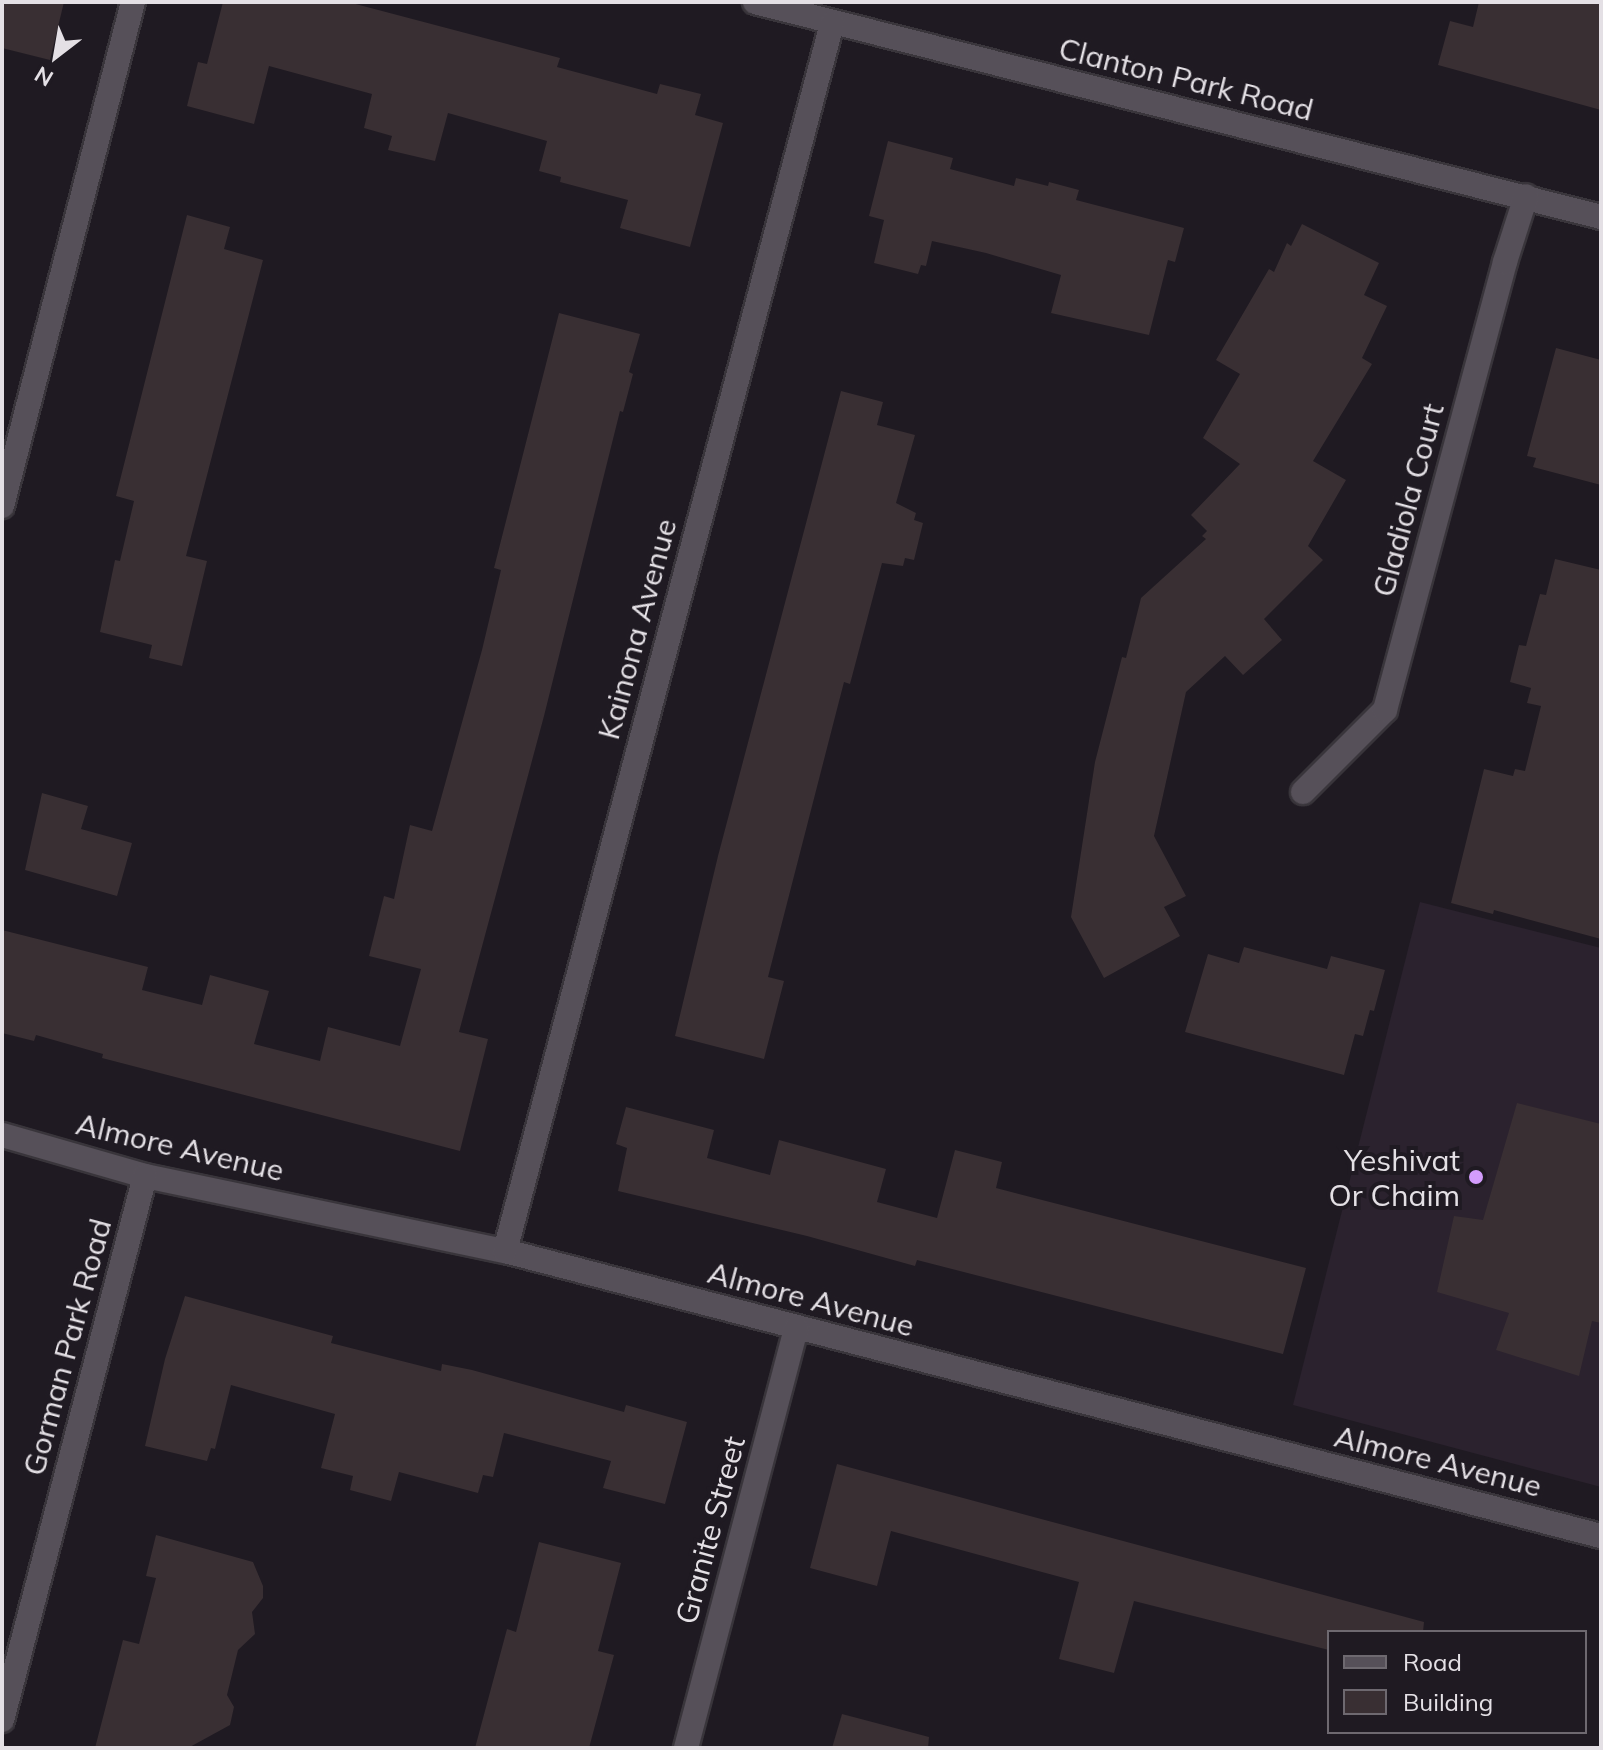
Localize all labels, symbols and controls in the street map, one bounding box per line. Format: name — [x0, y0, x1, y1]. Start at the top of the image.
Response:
north arrow — [16, 16, 96, 96]
street label: Clanton Park Road — [1055, 30, 1317, 128]
text: N — [29, 60, 58, 93]
street label: Gladiola Court — [1365, 400, 1451, 600]
street label: Kainona Avenue — [590, 515, 684, 743]
street label: Almore Avenue — [73, 1106, 287, 1188]
place label: Yeshivat Or Chaim — [1329, 1142, 1460, 1212]
marker: Yeshivat Or Chaim — [1467, 1168, 1485, 1186]
street label: Gorman Park Road — [15, 1215, 119, 1479]
street label: Almore Avenue — [704, 1254, 918, 1344]
street label: Almore Avenue — [1331, 1418, 1545, 1504]
street label: Granite Street — [668, 1432, 752, 1628]
legend — [1327, 1630, 1587, 1734]
text: Road — [1403, 1647, 1462, 1677]
text: Building — [1403, 1687, 1493, 1717]

